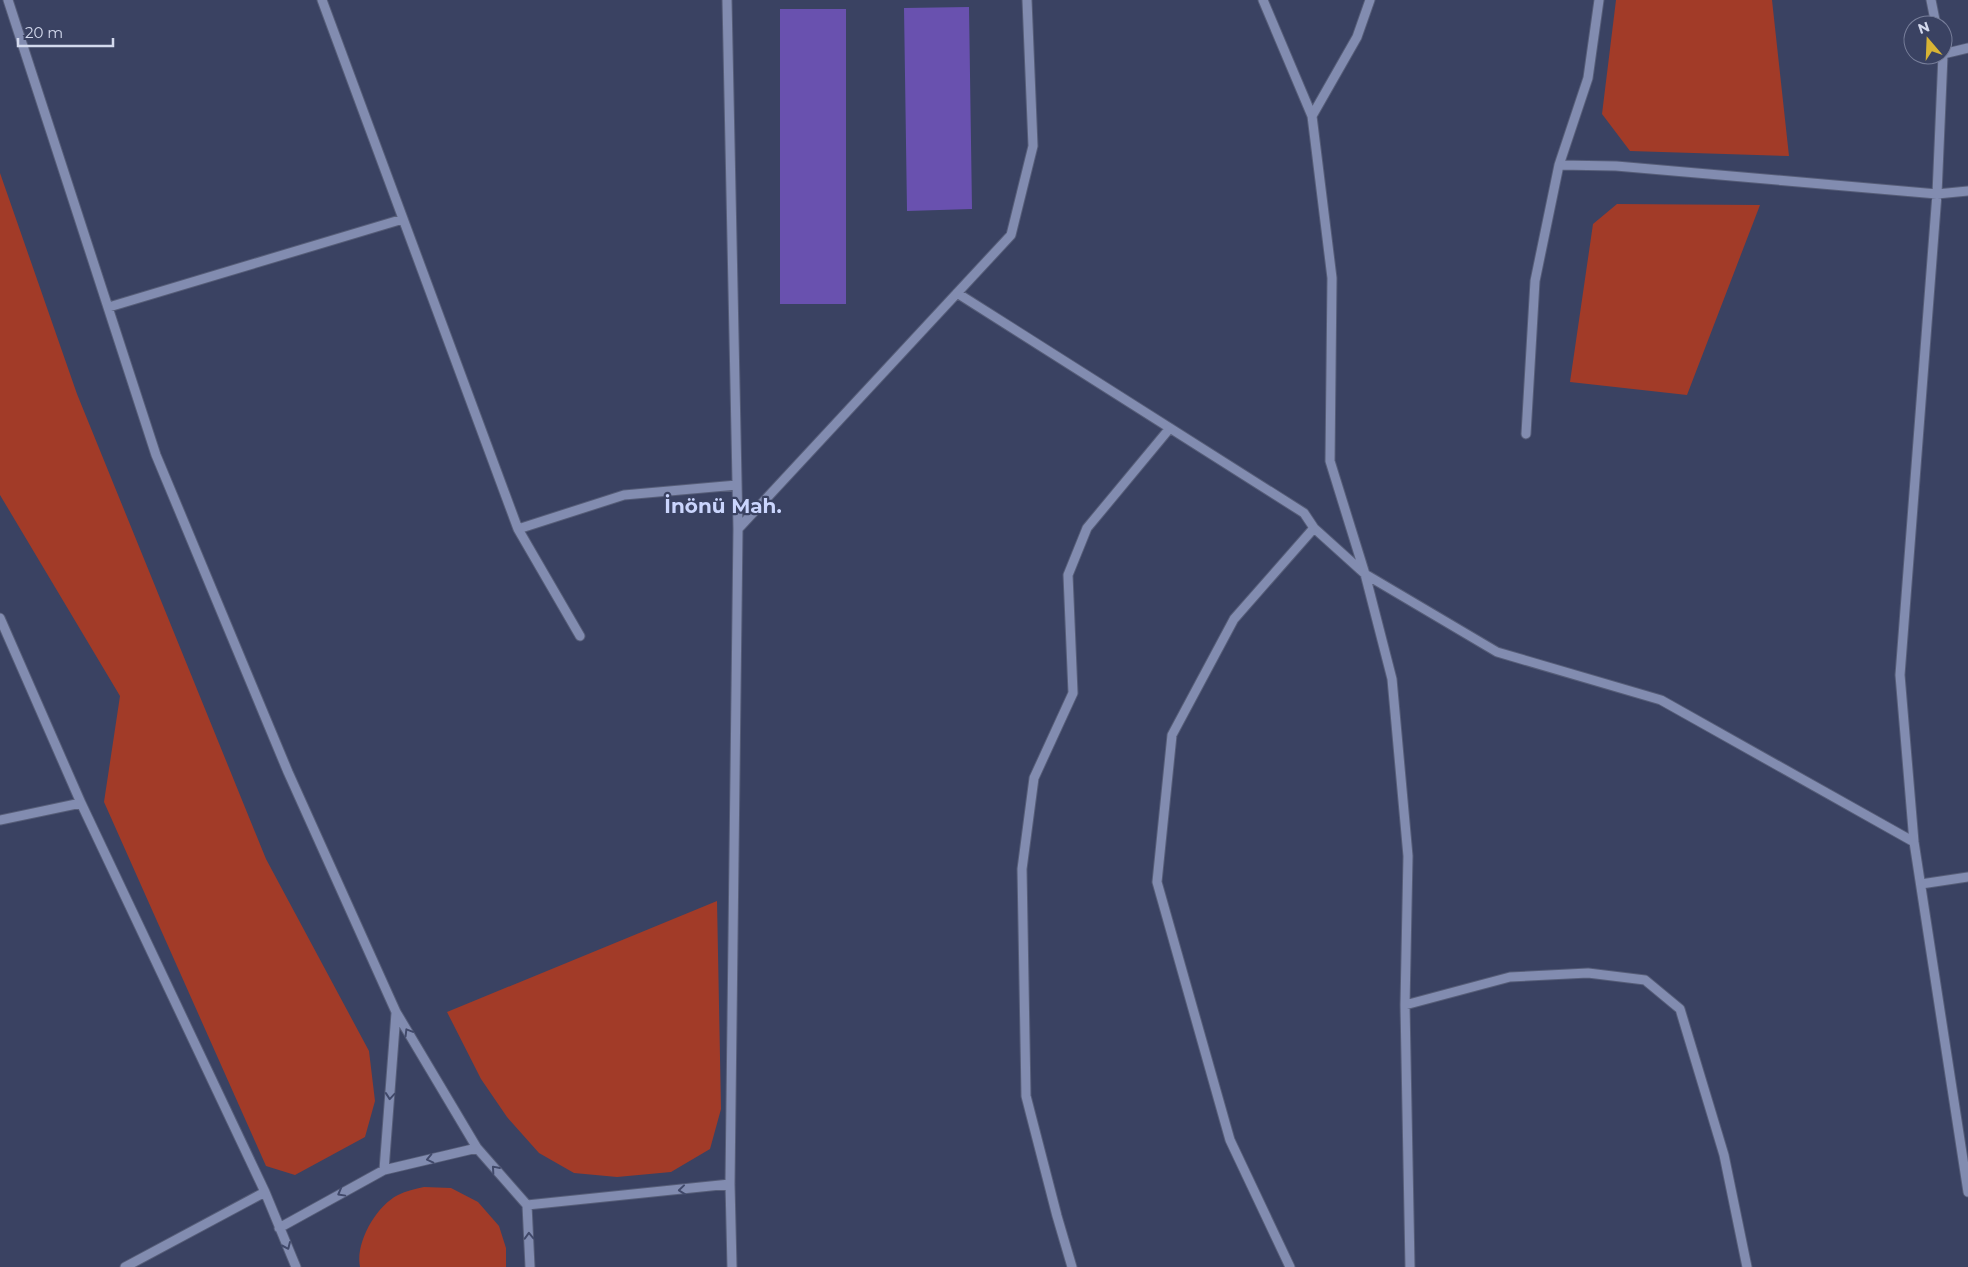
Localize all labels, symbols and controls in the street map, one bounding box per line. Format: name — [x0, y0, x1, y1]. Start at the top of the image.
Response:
scale bar — [18, 15, 112, 47]
north arrow — [1903, 15, 1953, 65]
text: N — [1915, 17, 1932, 38]
text: 20 m — [25, 23, 63, 42]
district label: İnönü Mah. — [664, 494, 782, 518]
one-way arrow — [404, 1029, 414, 1038]
one-way arrow — [384, 1092, 395, 1100]
one-way arrow — [426, 1153, 435, 1164]
one-way arrow — [492, 1166, 501, 1175]
one-way arrow — [677, 1184, 685, 1195]
one-way arrow — [338, 1187, 347, 1197]
one-way arrow — [523, 1232, 534, 1240]
one-way arrow — [280, 1241, 291, 1250]

